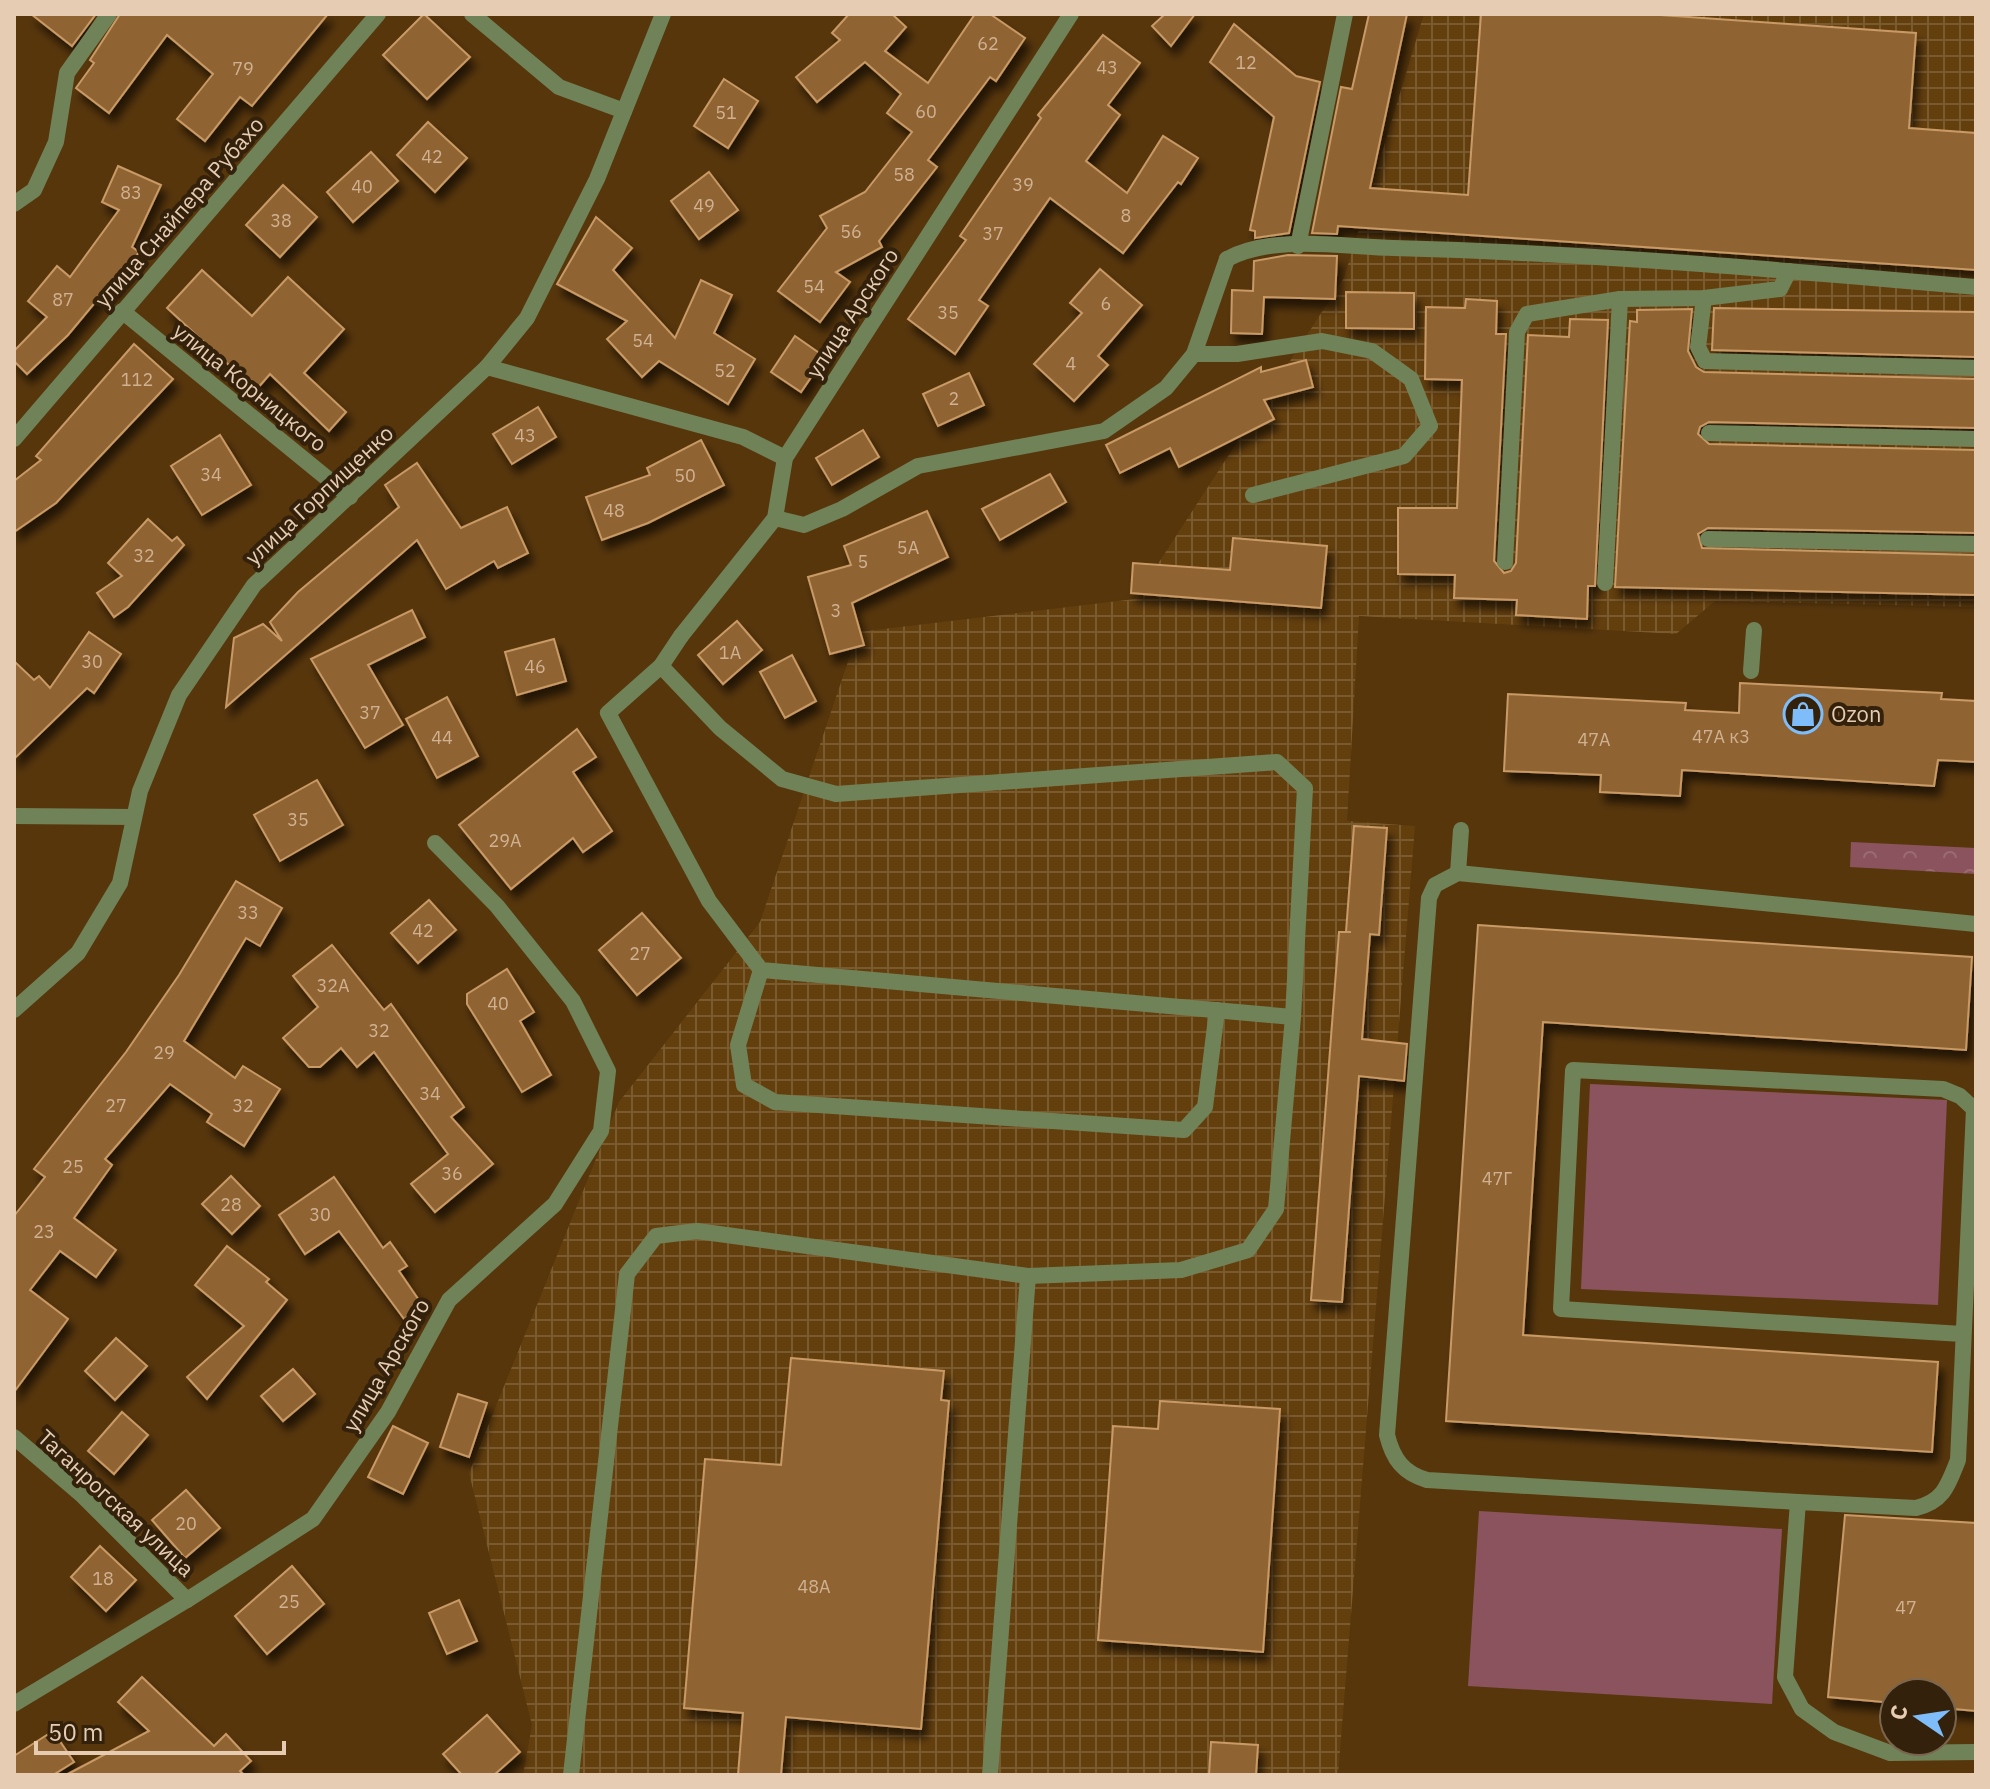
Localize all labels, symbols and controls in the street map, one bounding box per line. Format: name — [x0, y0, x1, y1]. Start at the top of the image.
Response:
house number: 62 — [977, 32, 999, 55]
house number: 12 — [1235, 51, 1257, 74]
house number: 43 — [1096, 56, 1118, 79]
house number: 79 — [232, 57, 254, 80]
house number: 60 — [915, 100, 937, 123]
house number: 51 — [715, 101, 737, 124]
street label: улица Снайпера Рубахо — [88, 110, 270, 313]
house number: 42 — [421, 145, 443, 168]
house number: 58 — [893, 163, 915, 186]
house number: 39 — [1012, 173, 1034, 196]
house number: 40 — [351, 175, 373, 198]
house number: 83 — [120, 181, 142, 204]
house number: 49 — [693, 194, 715, 217]
house number: 8 — [1121, 204, 1131, 227]
house number: 38 — [270, 209, 292, 232]
house number: 56 — [840, 220, 862, 243]
house number: 37 — [982, 222, 1004, 245]
street label: улица Арского — [799, 242, 904, 383]
house number: 54 — [803, 275, 825, 298]
house number: 87 — [52, 288, 74, 311]
house number: 6 — [1101, 292, 1111, 315]
house number: 35 — [937, 301, 959, 324]
street label: улица Корницкого — [167, 316, 333, 458]
house number: 54 — [632, 329, 654, 352]
house number: 4 — [1066, 352, 1077, 375]
house number: 52 — [714, 359, 736, 382]
house number: 112 — [121, 368, 153, 391]
house number: 2 — [949, 387, 959, 410]
street label: улица Горпищенко — [238, 418, 399, 571]
house number: 43 — [514, 424, 536, 447]
house number: 34 — [200, 463, 222, 486]
house number: 50 — [674, 464, 696, 487]
house number: 48 — [603, 499, 625, 522]
house number: 5А — [897, 536, 920, 559]
house number: 32 — [133, 544, 155, 567]
house number: 5 — [858, 550, 868, 573]
house number: 3 — [831, 599, 841, 622]
house number: 1А — [719, 641, 742, 664]
house number: 30 — [81, 650, 103, 673]
house number: 46 — [524, 655, 546, 678]
shop icon: Ozon — [1782, 693, 1824, 735]
place label: Ozon — [1831, 699, 1881, 728]
house number: 37 — [359, 701, 381, 724]
house number: 47А к3 — [1692, 725, 1750, 748]
house number: 44 — [431, 726, 453, 749]
house number: 47А — [1577, 728, 1611, 751]
house number: 35 — [287, 808, 309, 831]
house number: 29А — [488, 829, 522, 852]
house number: 33 — [237, 901, 259, 924]
house number: 42 — [412, 919, 434, 942]
house number: 27 — [629, 942, 651, 965]
house number: 32А — [316, 974, 350, 997]
house number: 40 — [487, 992, 509, 1015]
house number: 32 — [368, 1019, 390, 1042]
house number: 29 — [153, 1041, 175, 1064]
house number: 34 — [419, 1082, 441, 1105]
house number: 27 — [105, 1094, 127, 1117]
house number: 32 — [232, 1094, 254, 1117]
house number: 25 — [62, 1155, 84, 1178]
house number: 36 — [441, 1162, 463, 1185]
house number: 47Г — [1482, 1167, 1512, 1190]
house number: 28 — [220, 1193, 242, 1216]
house number: 30 — [309, 1203, 331, 1226]
house number: 23 — [33, 1220, 55, 1243]
street label: улица Арского — [336, 1293, 436, 1437]
street label: Таганрогская улица — [32, 1423, 201, 1583]
house number: 20 — [175, 1512, 197, 1535]
house number: 18 — [92, 1567, 114, 1590]
house number: 48А — [797, 1575, 831, 1598]
house number: 25 — [278, 1590, 300, 1613]
house number: 47 — [1895, 1596, 1917, 1619]
north arrow — [1878, 1677, 1958, 1757]
text: С — [1882, 1702, 1914, 1723]
scale bar — [36, 1705, 284, 1755]
text: 50 m — [48, 1716, 103, 1748]

